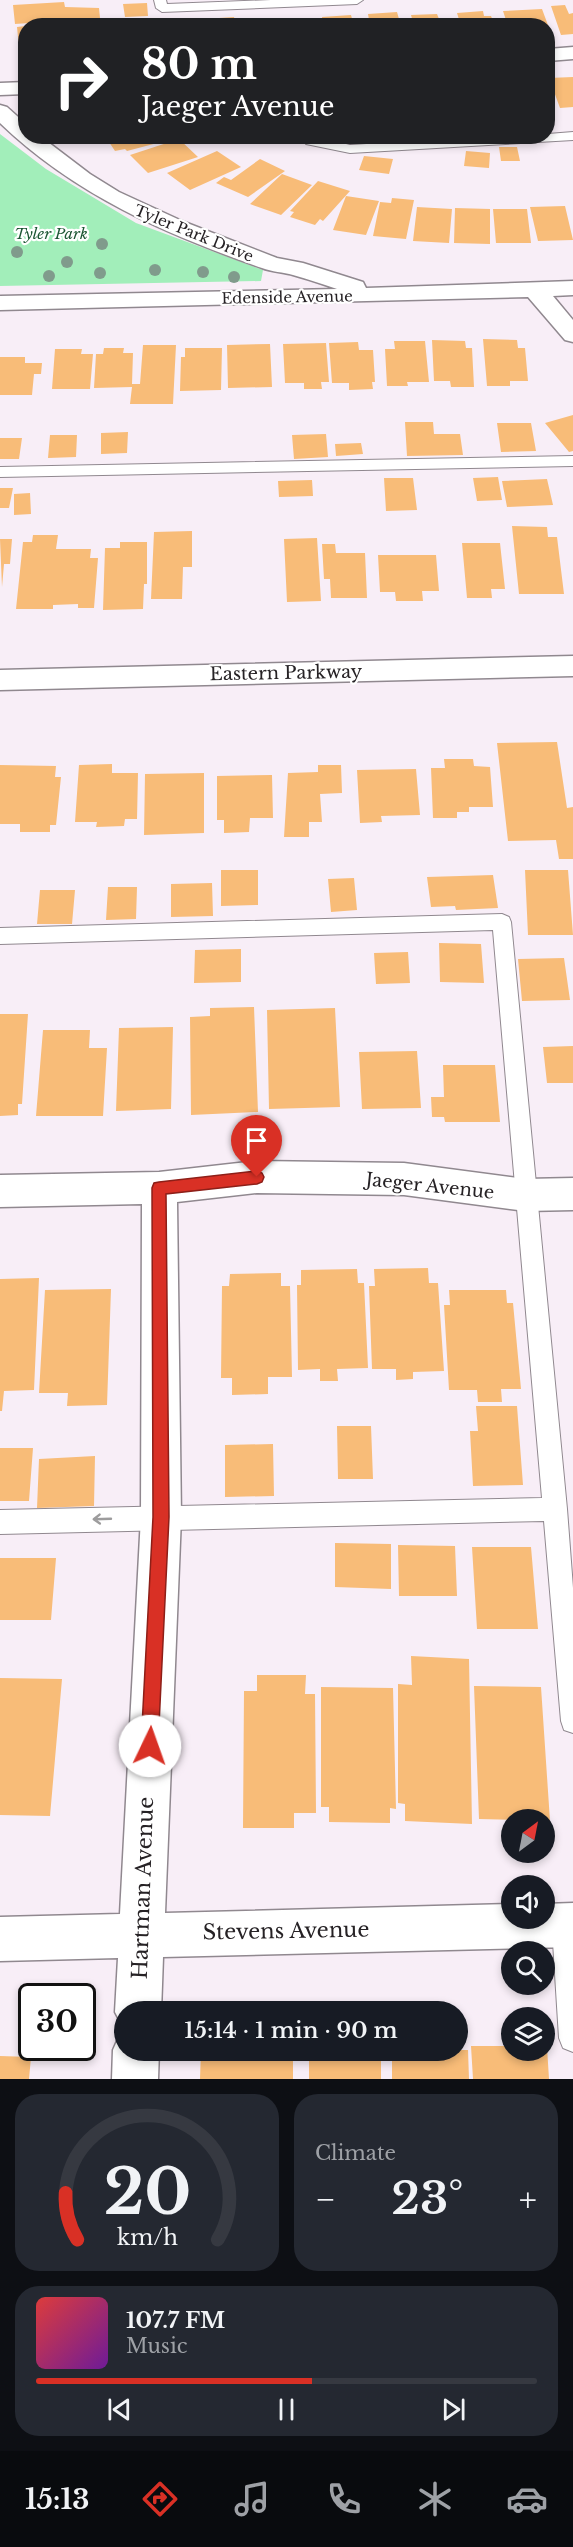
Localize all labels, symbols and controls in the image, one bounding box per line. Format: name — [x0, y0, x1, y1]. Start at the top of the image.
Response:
text: 80 m — [141, 38, 257, 90]
icon: right — [42, 42, 120, 120]
text: Jaeger Avenue — [141, 90, 334, 123]
street label: Tyler Park Drive — [132, 200, 256, 266]
park label: Tyler Park — [14, 224, 88, 243]
street label: Edenside Avenue — [221, 286, 353, 308]
street label: Eastern Parkway — [210, 661, 363, 685]
pin — [231, 1115, 282, 1177]
icon: arrive — [240, 1124, 273, 1157]
street label: Jaeger Avenue — [363, 1168, 495, 1204]
one-way arrow — [93, 1513, 113, 1524]
position arrow — [118, 1714, 182, 1778]
street label: Hartman Avenue — [127, 1796, 159, 1980]
north arrow — [501, 1809, 555, 1863]
map controls — [501, 1809, 555, 2061]
button: sound — [501, 1875, 555, 1929]
street label: Stevens Avenue — [202, 1917, 370, 1945]
button: search — [501, 1941, 555, 1995]
speed limit sign: 30 — [18, 1983, 96, 2061]
button: layers — [501, 2007, 555, 2061]
text: 15:14 · 1 min · 90 m — [184, 2017, 398, 2044]
text: Climate — [315, 2141, 396, 2165]
text: 20 — [103, 2153, 191, 2231]
text: 23° — [391, 2170, 464, 2226]
text: − — [315, 2179, 336, 2220]
text: + — [519, 2179, 537, 2220]
text: km/h — [117, 2224, 178, 2251]
text: 107.7 FM — [126, 2307, 225, 2334]
text: Music — [126, 2334, 187, 2358]
icon: previous — [103, 2393, 136, 2426]
icon: pause — [270, 2393, 303, 2426]
icon: next — [437, 2393, 470, 2426]
icon: directions — [139, 2478, 181, 2520]
icon: music — [231, 2478, 273, 2520]
icon: phone — [323, 2478, 365, 2520]
icon: climate — [414, 2478, 456, 2520]
icon: car — [506, 2478, 548, 2520]
text: 15:13 — [25, 2483, 89, 2516]

